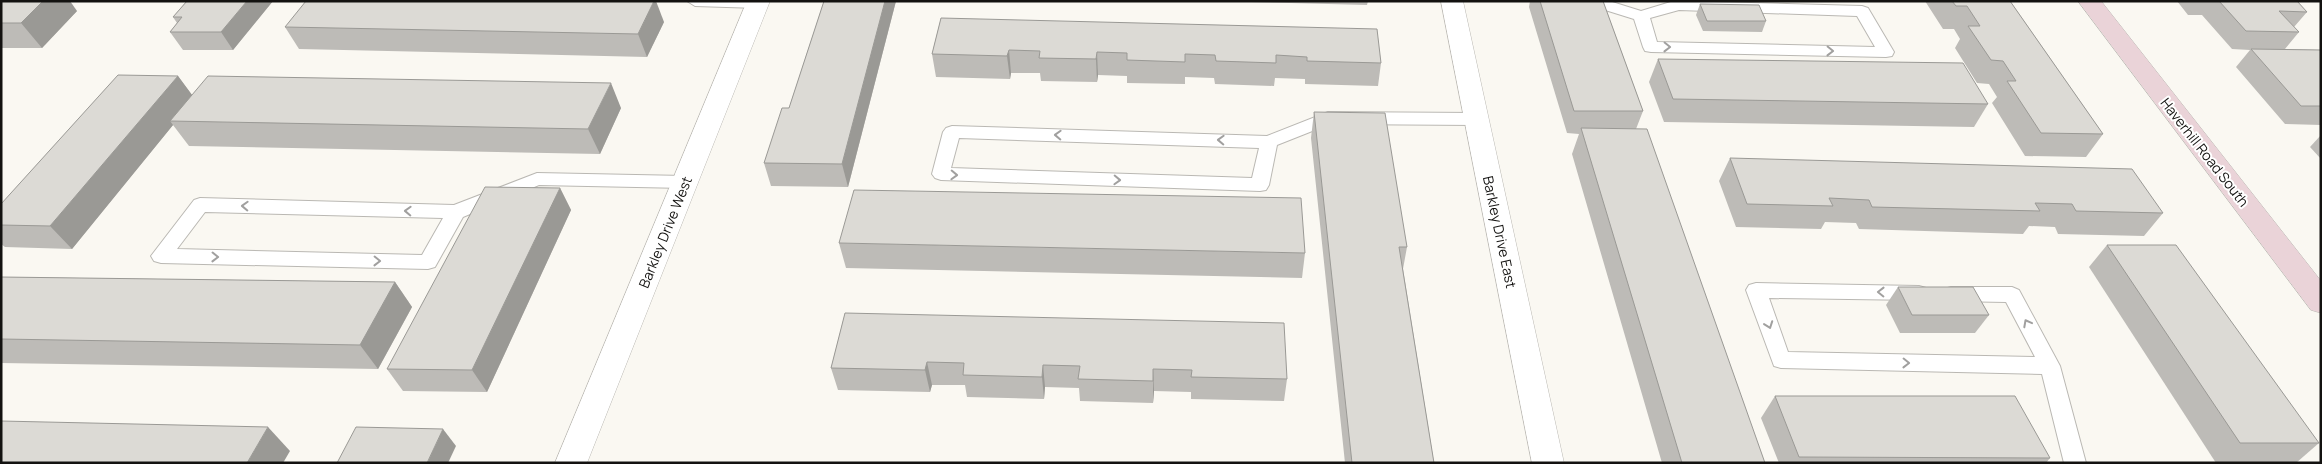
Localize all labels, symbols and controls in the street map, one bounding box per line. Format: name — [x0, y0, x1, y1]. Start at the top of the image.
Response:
one-way arrow — [1664, 42, 1672, 52]
one-way arrow — [1826, 45, 1834, 56]
street label: Haverhill Road South — [2157, 94, 2253, 210]
one-way arrow — [1054, 130, 1062, 141]
one-way arrow — [1216, 135, 1224, 146]
one-way arrow — [950, 169, 958, 180]
street label: Barkley Drive West — [634, 173, 696, 291]
street label: Barkley Drive East — [1479, 174, 1521, 290]
one-way arrow — [1113, 175, 1121, 185]
one-way arrow — [241, 201, 248, 211]
one-way arrow — [403, 205, 411, 216]
one-way arrow — [212, 252, 219, 262]
one-way arrow — [374, 256, 382, 266]
one-way arrow — [1877, 287, 1884, 297]
one-way arrow — [1763, 320, 1773, 329]
one-way arrow — [2023, 320, 2033, 329]
one-way arrow — [1903, 358, 1911, 368]

